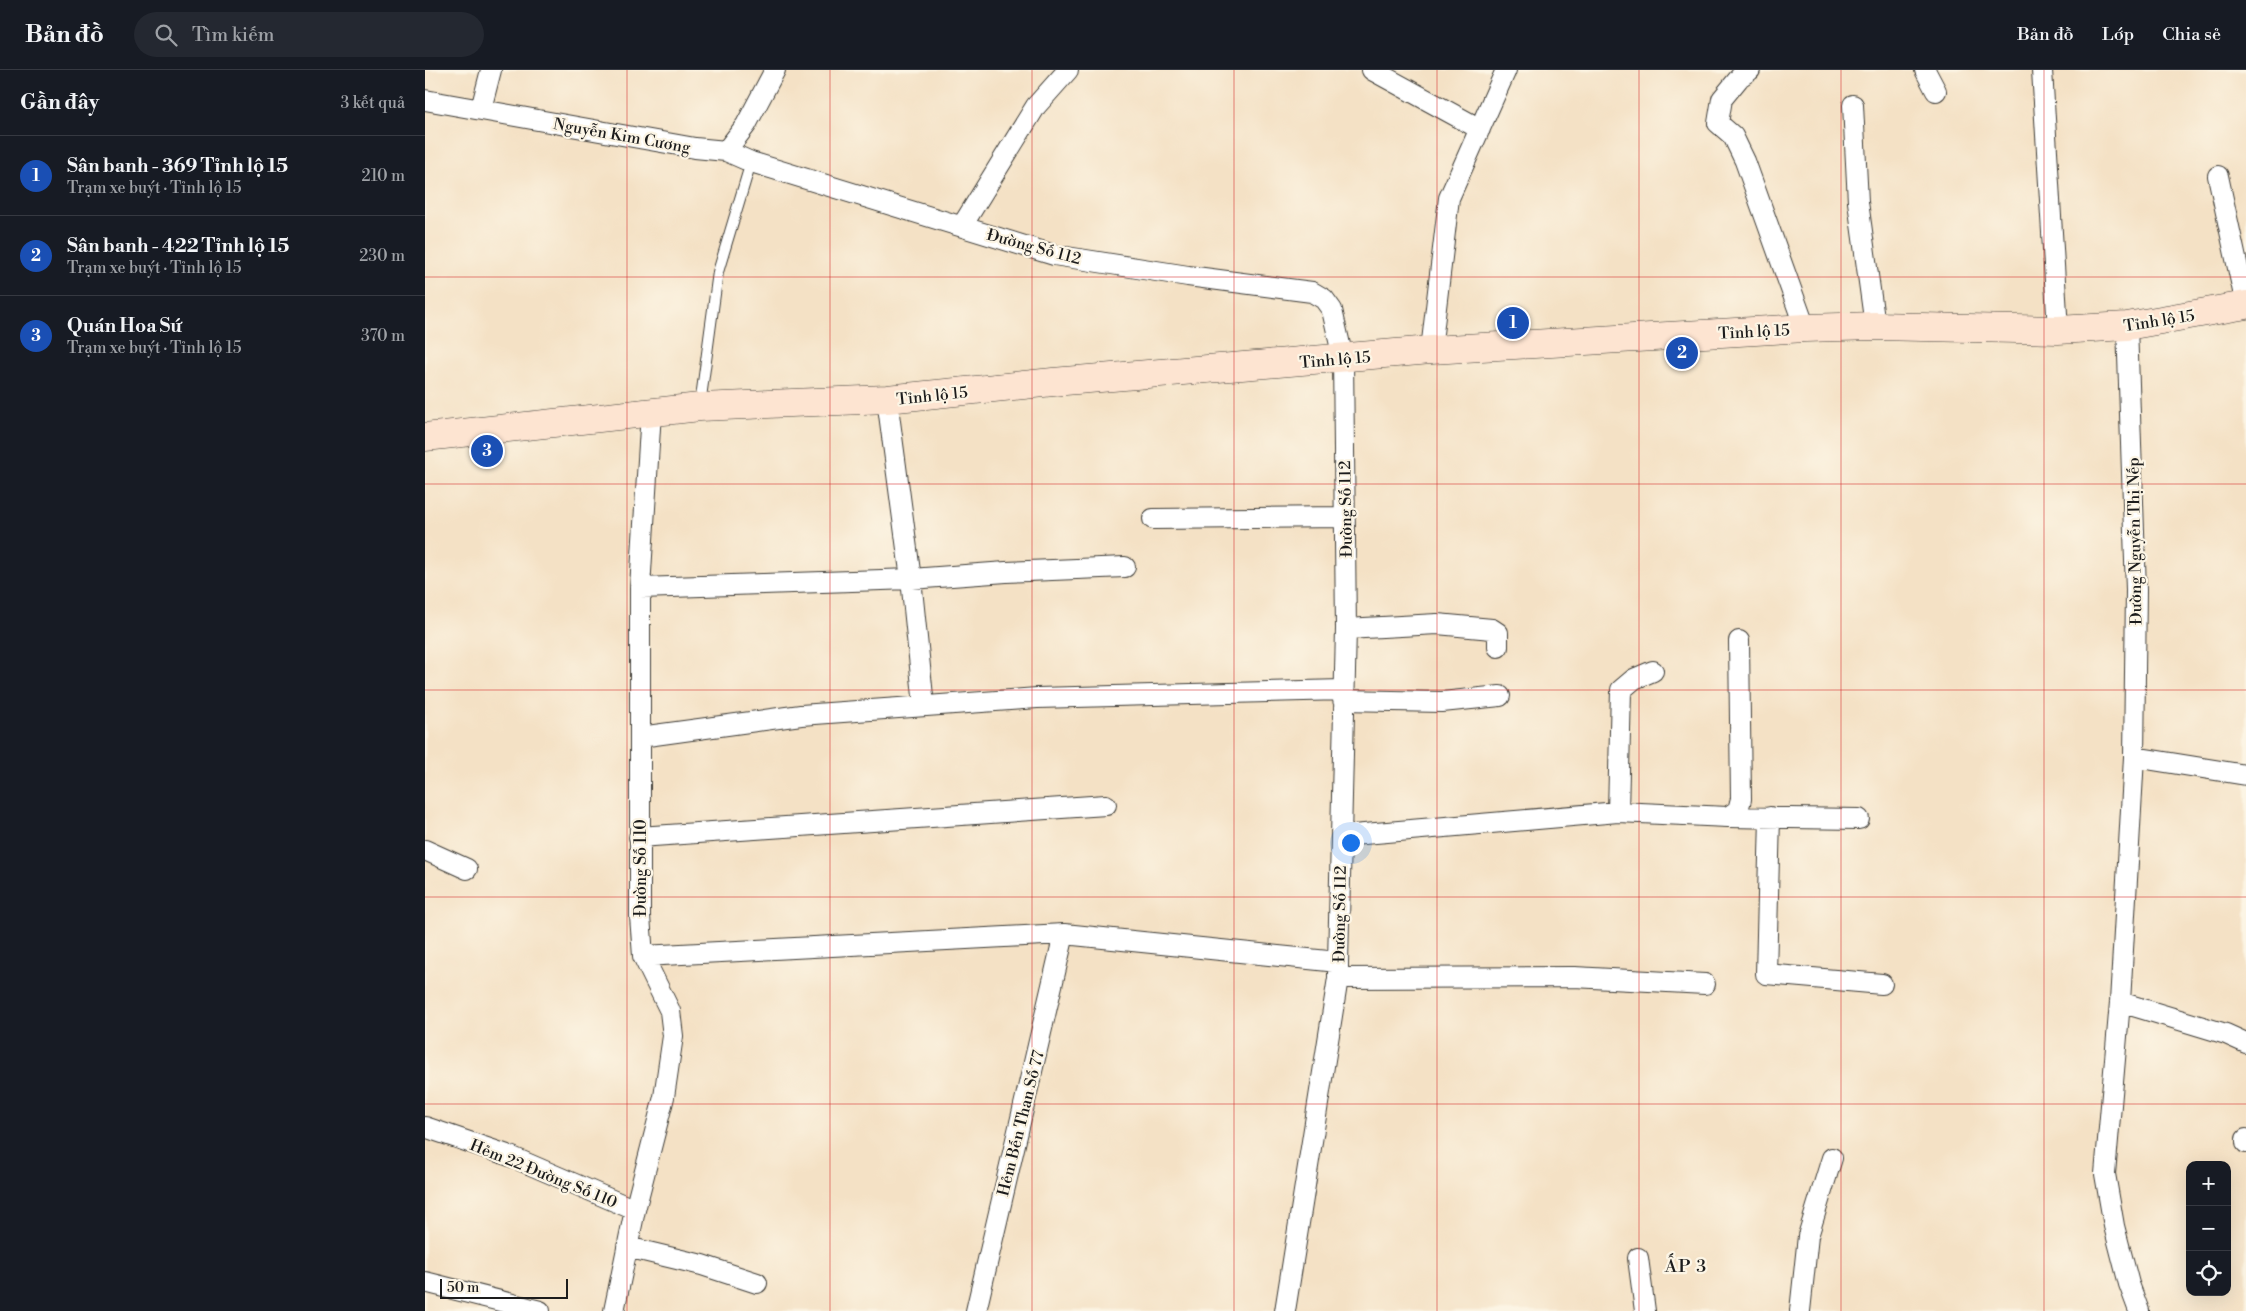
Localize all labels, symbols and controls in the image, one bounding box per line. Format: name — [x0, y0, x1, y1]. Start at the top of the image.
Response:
search box — [134, 12, 484, 57]
text: Bản đồ — [25, 20, 104, 50]
icon: search — [152, 21, 180, 49]
text: Tìm kiếm — [192, 23, 274, 47]
text: Bản đồ — [2017, 23, 2074, 46]
text: Lớp — [2102, 23, 2134, 46]
text: Chia sẻ — [2162, 23, 2221, 46]
text: Gần đây — [20, 90, 99, 116]
text: 3 kết quả — [341, 93, 405, 113]
street label: Nguyễn Kim Cương — [552, 114, 693, 158]
text: Sân banh - 369 Tỉnh lộ 15 — [67, 154, 288, 178]
text: 1 — [32, 166, 40, 186]
text: 210 m — [361, 166, 405, 186]
text: Trạm xe buýt · Tỉnh lộ 15 — [67, 178, 241, 198]
street label: Đường Số 112 — [984, 225, 1083, 269]
text: Sân banh - 422 Tỉnh lộ 15 — [67, 234, 289, 258]
text: 2 — [31, 246, 41, 266]
text: 230 m — [359, 246, 405, 266]
text: Trạm xe buýt · Tỉnh lộ 15 — [67, 258, 241, 278]
pin: 1 — [1497, 304, 1529, 342]
street label: Tỉnh lộ 15 — [2122, 305, 2196, 336]
text: Quán Hoa Sứ — [67, 314, 182, 338]
street label: Tỉnh lộ 15 — [1718, 320, 1790, 344]
text: 3 — [31, 326, 41, 346]
text: 370 m — [361, 326, 405, 346]
pin: 2 — [1666, 334, 1698, 372]
text: Trạm xe buýt · Tỉnh lộ 15 — [67, 338, 241, 358]
street label: Tỉnh lộ 15 — [1299, 347, 1372, 373]
street label: Tỉnh lộ 15 — [895, 382, 969, 410]
pin: 3 — [471, 432, 503, 470]
street label: Đường Nguyễn Thị Nếp — [2124, 457, 2146, 625]
street label: Đường Số 112 — [1335, 460, 1357, 558]
street label: Đường Số 110 — [631, 819, 651, 917]
your location — [1338, 830, 1364, 856]
street label: Đường Số 112 — [1329, 865, 1351, 963]
street label: Hẻm Bến Than Số 77 — [993, 1048, 1049, 1198]
street label: Hẻm 22 Đường Số 110 — [467, 1135, 620, 1213]
map controls — [2186, 1161, 2231, 1296]
button: + — [2186, 1161, 2231, 1206]
button: − — [2186, 1206, 2231, 1251]
button: locate — [2186, 1251, 2231, 1296]
district label: ẤP 3 — [1664, 1253, 1707, 1278]
scale bar — [440, 1276, 567, 1299]
text: 50 m — [447, 1279, 479, 1297]

